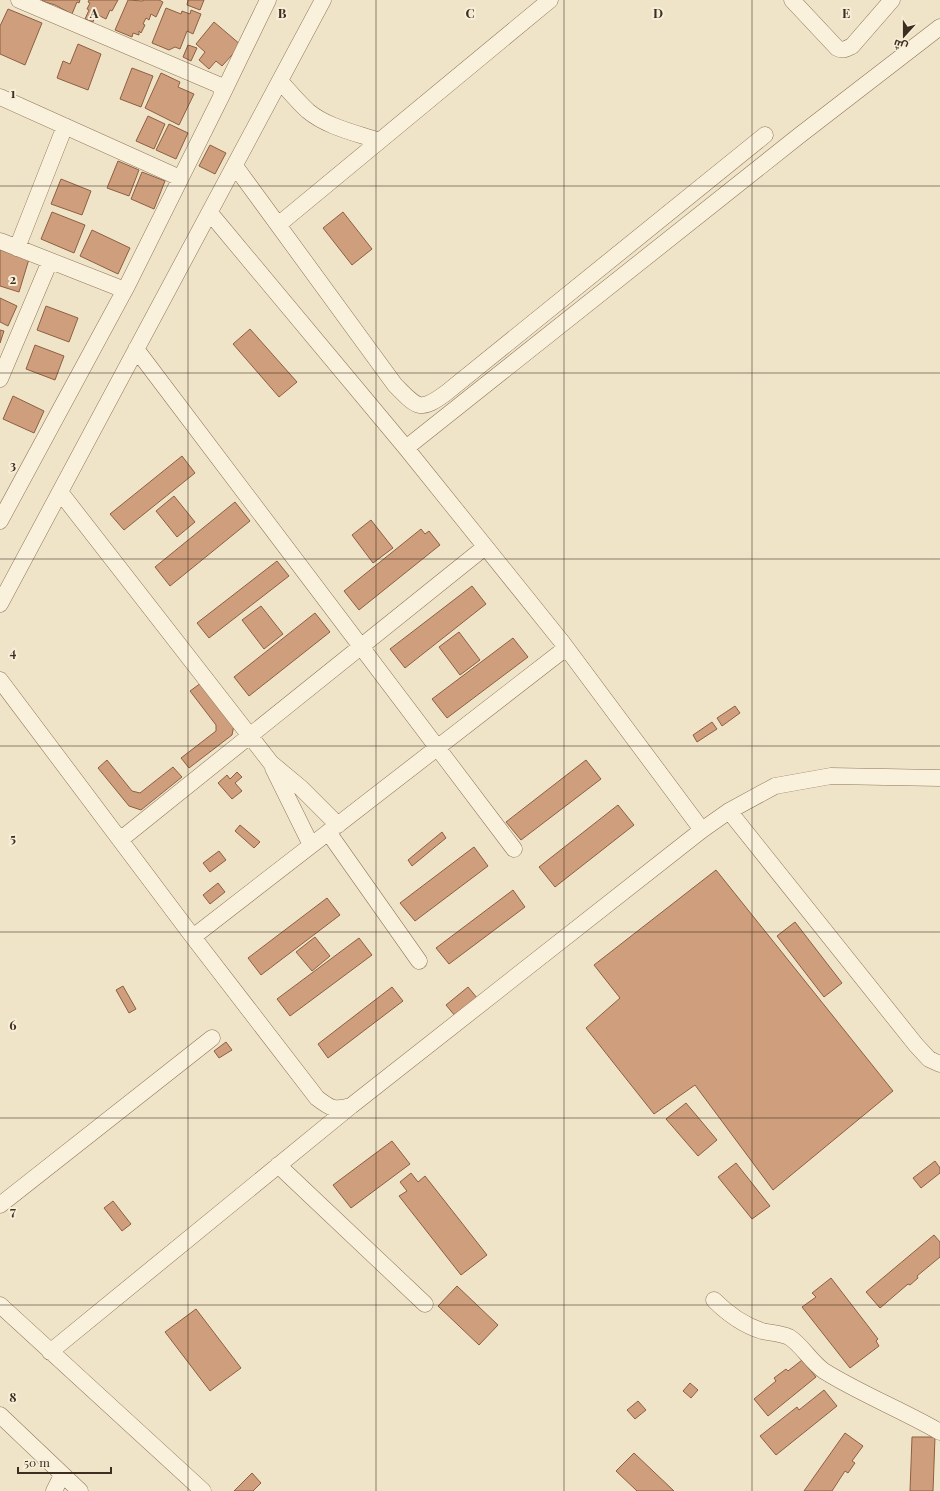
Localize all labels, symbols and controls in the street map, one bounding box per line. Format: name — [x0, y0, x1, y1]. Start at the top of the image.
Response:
text: A — [89, 4, 99, 21]
text: B — [278, 4, 287, 21]
text: C — [465, 4, 475, 21]
text: D — [653, 4, 663, 21]
text: E — [842, 4, 850, 21]
north arrow — [884, 16, 924, 56]
text: ش — [891, 36, 910, 55]
text: 1 — [11, 84, 16, 101]
text: 2 — [10, 270, 17, 287]
text: 3 — [10, 456, 16, 473]
text: 4 — [10, 643, 17, 660]
text: 5 — [10, 829, 16, 846]
text: 6 — [9, 1016, 17, 1033]
text: 7 — [10, 1202, 16, 1219]
text: 8 — [9, 1388, 17, 1405]
scale bar — [18, 1449, 111, 1475]
text: 50 m — [24, 1454, 50, 1470]

